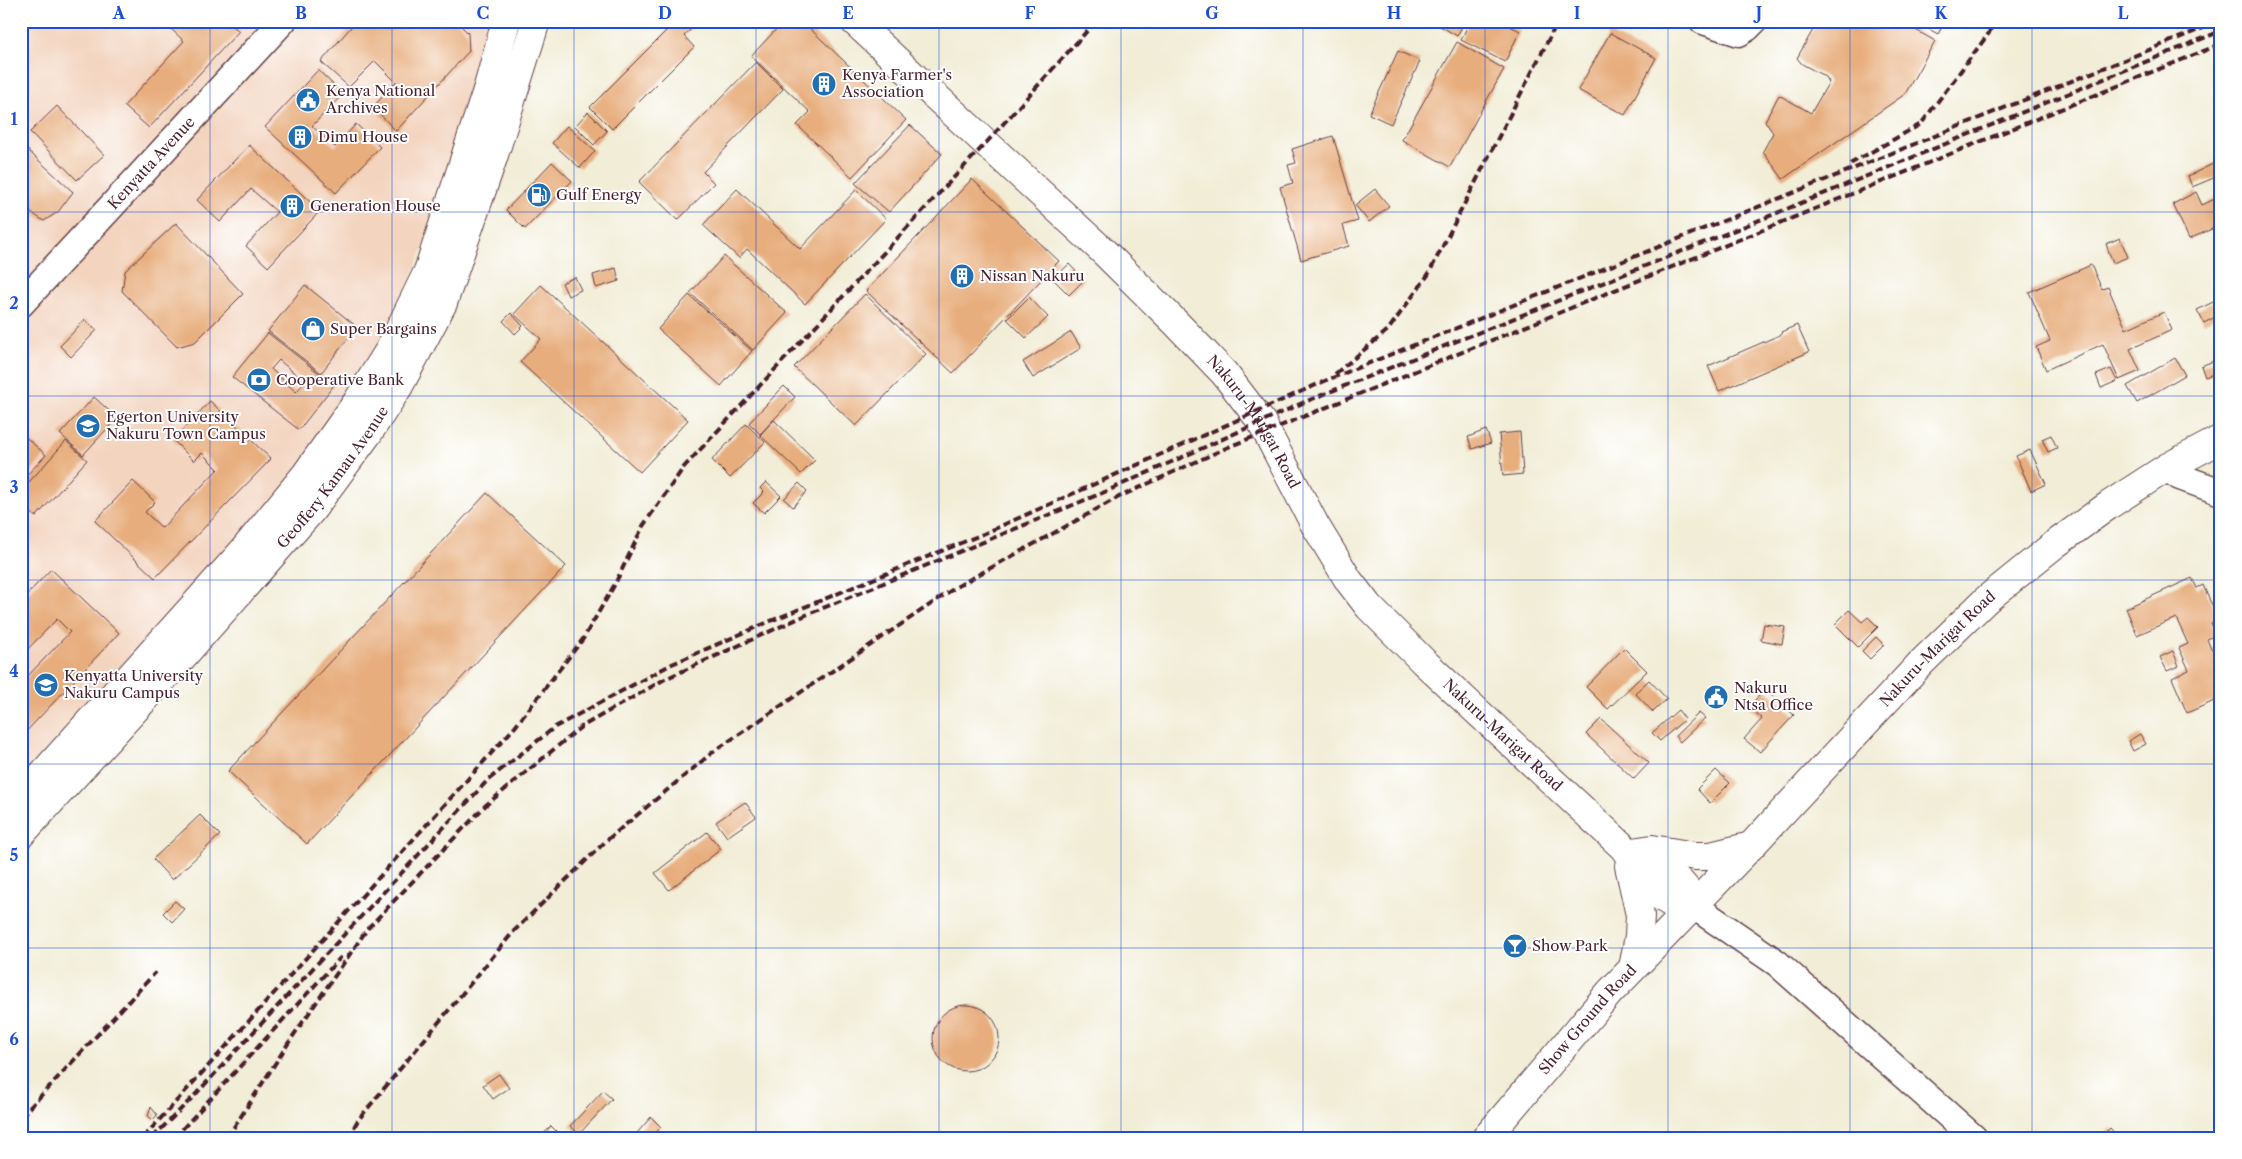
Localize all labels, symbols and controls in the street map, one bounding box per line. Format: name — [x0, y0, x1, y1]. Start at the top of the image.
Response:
text: A — [112, 3, 126, 23]
text: B — [295, 3, 307, 23]
text: C — [477, 3, 489, 23]
text: D — [658, 3, 672, 23]
text: E — [842, 3, 854, 23]
text: F — [1025, 3, 1036, 23]
text: G — [1205, 3, 1219, 23]
text: H — [1387, 3, 1401, 23]
text: I — [1574, 3, 1581, 23]
text: J — [1753, 3, 1762, 23]
text: K — [1935, 3, 1949, 23]
text: L — [2117, 3, 2129, 23]
place label: Kenya Farmer's Association — [841, 65, 952, 101]
building icon: Kenya Farmer's Association — [811, 71, 837, 97]
place label: Kenya National Archives — [325, 81, 436, 117]
public building icon: Kenya National Archives — [295, 87, 321, 113]
text: 1 — [10, 109, 18, 129]
street label: Kenyatta Avenue — [103, 112, 199, 213]
building icon: Dimu House — [287, 124, 313, 150]
place label: Dimu House — [318, 127, 408, 146]
fuel station icon: Gulf Energy — [526, 182, 552, 208]
place label: Gulf Energy — [556, 185, 642, 204]
building icon: Generation House — [279, 193, 305, 219]
place label: Generation House — [310, 196, 441, 215]
building icon: Nissan Nakuru — [949, 263, 975, 289]
place label: Nissan Nakuru — [980, 266, 1085, 285]
text: 2 — [9, 293, 19, 313]
shop icon: Super Bargains — [300, 316, 326, 342]
place label: Super Bargains — [330, 319, 437, 338]
street label: Nakuru-Marigat Road — [1203, 351, 1304, 491]
bank icon: Cooperative Bank — [246, 367, 272, 393]
place label: Cooperative Bank — [276, 370, 405, 389]
street label: Geoffery Kamau Avenue — [272, 402, 392, 552]
place label: Egerton University Nakuru Town Campus — [106, 407, 266, 443]
school or university icon: Egerton University Nakuru Town Campus — [75, 413, 101, 439]
text: 3 — [9, 477, 19, 497]
street label: Nakuru-Marigat Road — [1875, 586, 1999, 710]
text: 4 — [9, 661, 19, 681]
place label: Kenyatta University Nakuru Campus — [64, 666, 204, 702]
school or university icon: Kenyatta University Nakuru Campus — [33, 672, 59, 698]
street label: Nakuru-Marigat Road — [1439, 675, 1567, 795]
place label: Nakuru Ntsa Office — [1734, 678, 1813, 714]
public building icon: Nakuru Ntsa Office — [1703, 684, 1729, 710]
text: 5 — [10, 845, 19, 865]
bar icon: Show Park — [1502, 933, 1528, 959]
place label: Show Park — [1532, 936, 1609, 955]
street label: Show Ground Road — [1534, 960, 1640, 1078]
text: 6 — [9, 1029, 19, 1049]

